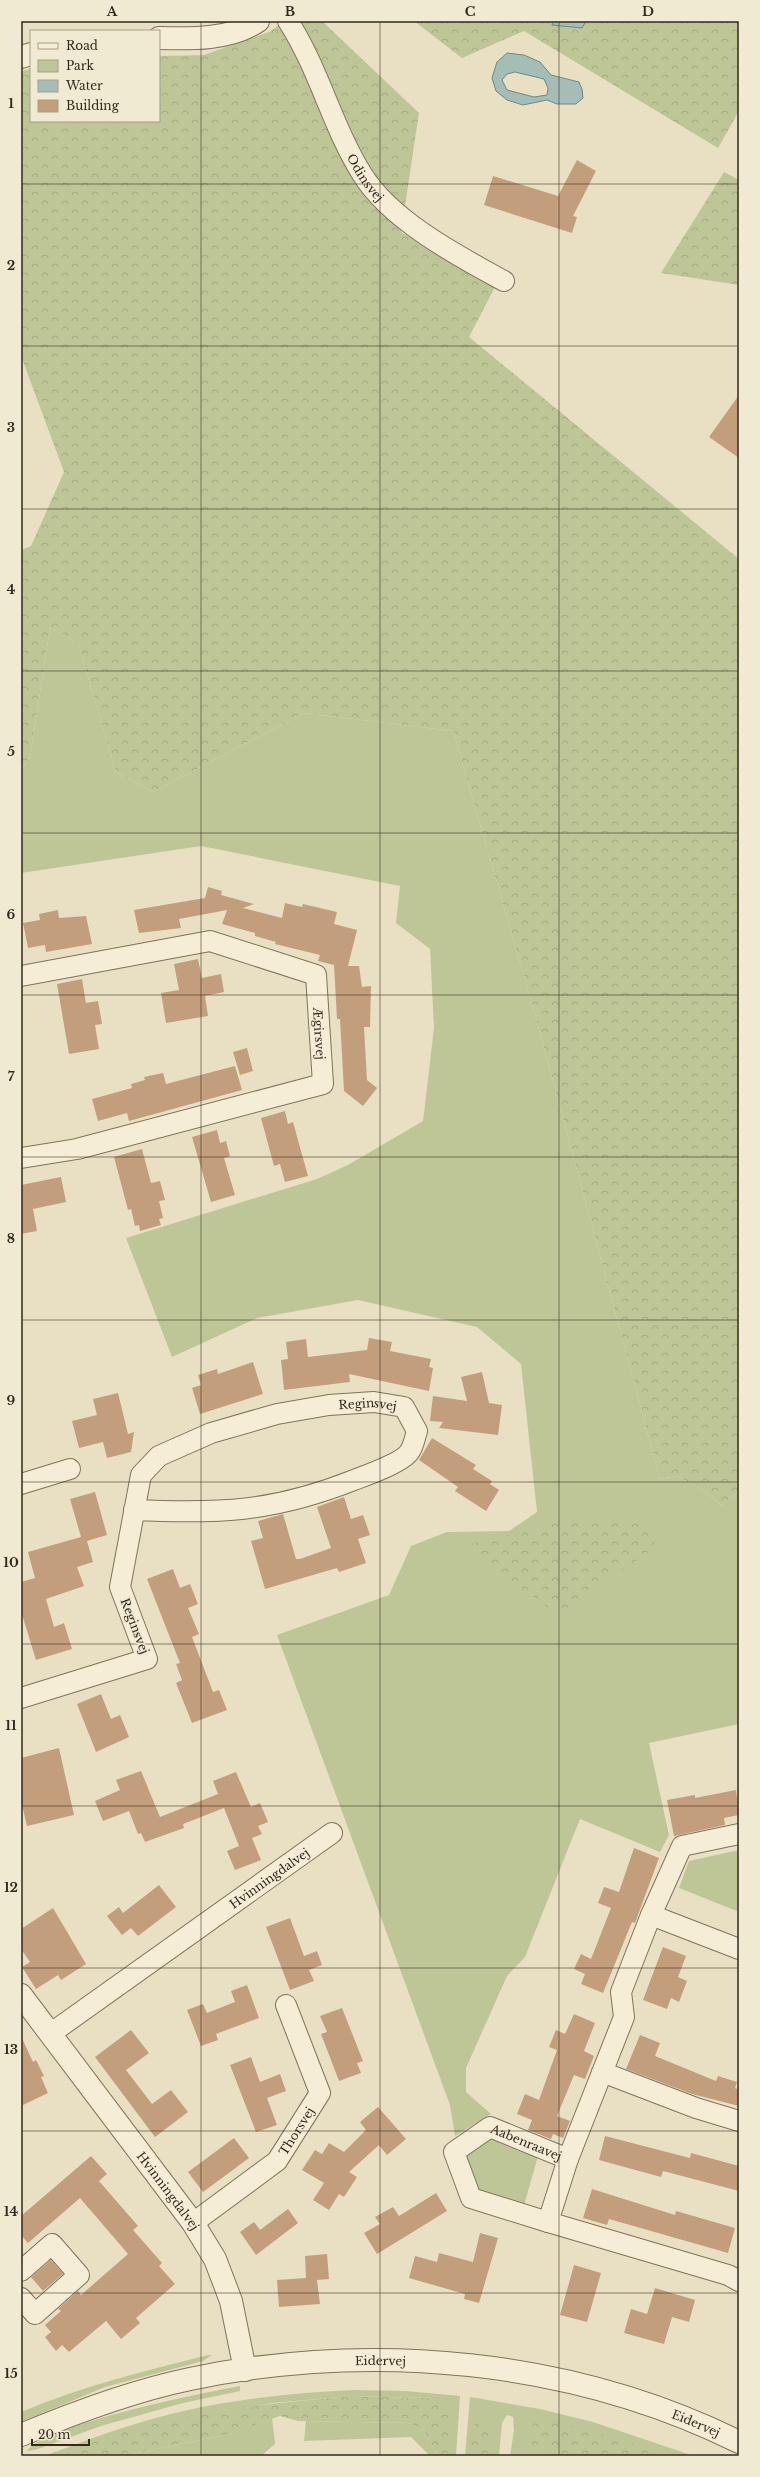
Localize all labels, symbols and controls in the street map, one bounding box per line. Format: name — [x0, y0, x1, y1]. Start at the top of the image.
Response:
text: A — [106, 3, 118, 20]
text: B — [285, 3, 295, 20]
text: C — [465, 3, 476, 20]
text: D — [642, 3, 654, 20]
legend — [30, 30, 160, 122]
text: Road — [66, 38, 98, 53]
text: Park — [66, 58, 94, 73]
text: Water — [65, 78, 103, 93]
text: 1 — [8, 95, 14, 112]
text: Building — [66, 98, 120, 113]
street label: Odinsvej — [344, 151, 387, 204]
text: 2 — [7, 257, 15, 274]
text: 3 — [7, 419, 15, 436]
text: 4 — [7, 581, 16, 598]
text: 5 — [7, 743, 15, 760]
text: 6 — [7, 906, 16, 923]
street label: Ægirsvej — [311, 1006, 329, 1060]
text: 7 — [8, 1068, 15, 1085]
text: 8 — [7, 1230, 15, 1247]
text: 9 — [7, 1392, 16, 1409]
street label: Reginsvej — [338, 1395, 398, 1413]
text: 10 — [3, 1554, 19, 1571]
street label: Reginsvej — [117, 1596, 153, 1656]
text: 11 — [5, 1717, 17, 1734]
street label: Hvinningdalvej — [226, 1844, 312, 1911]
text: 12 — [4, 1879, 18, 1896]
text: 13 — [4, 2041, 18, 2058]
street label: Thorsvej — [275, 2104, 317, 2158]
street label: Aabenraavej — [488, 2120, 564, 2163]
street label: Hvinningdalvej — [134, 2148, 203, 2233]
text: 14 — [4, 2203, 19, 2220]
street label: Eidervej — [355, 2352, 406, 2368]
text: 15 — [4, 2365, 18, 2382]
street label: Eidervej — [670, 2406, 723, 2440]
scale bar — [32, 2421, 89, 2447]
text: 20 m — [38, 2427, 70, 2442]

